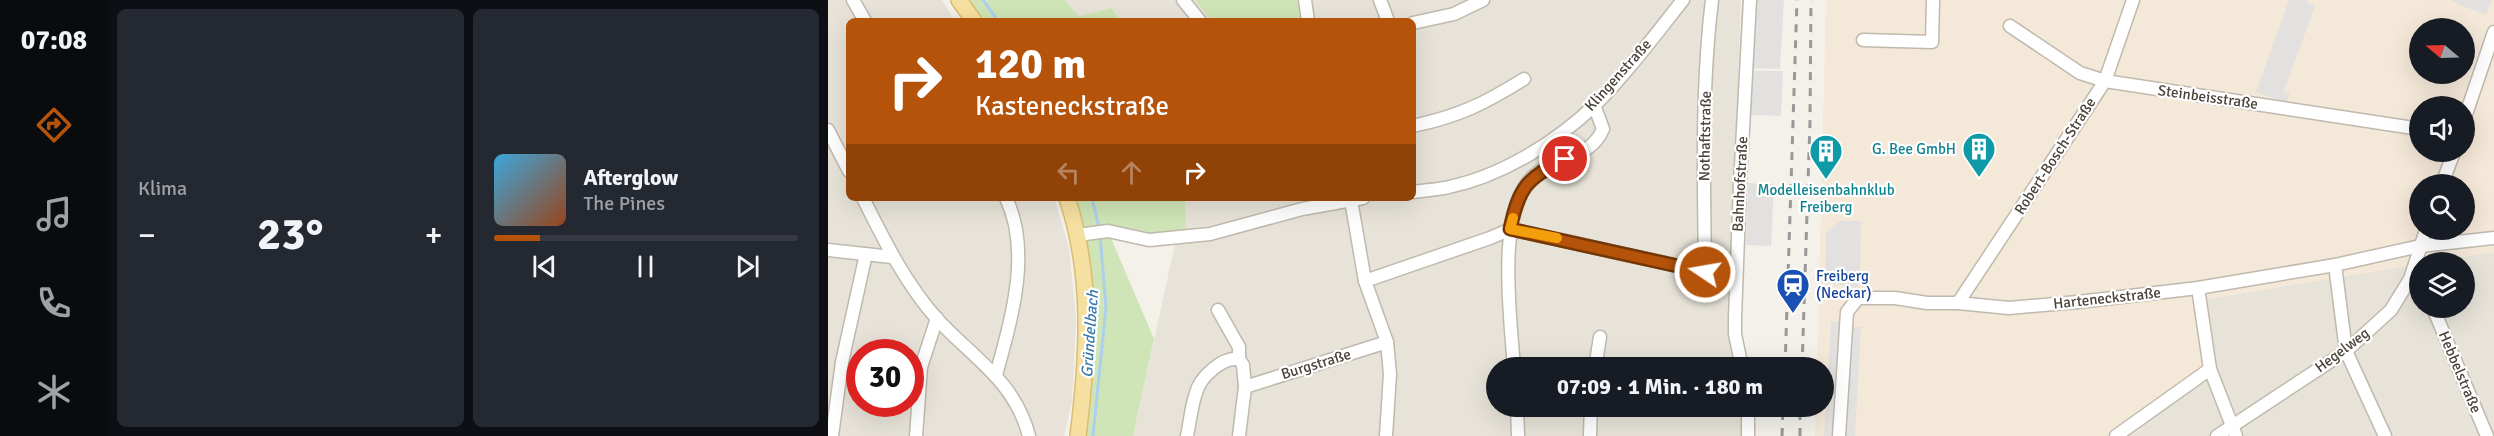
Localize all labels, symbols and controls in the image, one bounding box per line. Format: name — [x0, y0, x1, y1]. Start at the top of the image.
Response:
north arrow — [2409, 18, 2475, 84]
map controls — [2409, 18, 2475, 318]
text: 07:08 — [21, 24, 87, 57]
street label: Klingenstraße — [1581, 35, 1655, 115]
text: 120 m — [975, 39, 1086, 90]
icon: right — [876, 42, 954, 120]
street label: Steinbeisstraße — [2157, 81, 2259, 113]
text: Kasteneckstraße — [975, 90, 1169, 123]
street label: Nothaftstraße — [1695, 91, 1715, 181]
street label: Robert-Bosch-Straße — [2010, 94, 2100, 218]
button: sound — [2409, 96, 2475, 162]
icon: directions — [33, 104, 75, 146]
building icon: G. Bee GmbH — [1961, 131, 1997, 178]
pin — [1539, 133, 1590, 184]
building icon: Modelleisenbahnklub Freiberg — [1808, 133, 1844, 180]
street label: Bahnhofstraße — [1729, 136, 1751, 232]
place label: G. Bee GmbH — [1872, 140, 1956, 158]
icon: arrive — [1548, 142, 1581, 175]
icon: left — [1052, 156, 1085, 189]
icon: ahead — [1115, 156, 1148, 189]
icon: right — [1178, 156, 1211, 189]
text: Afterglow — [584, 164, 678, 191]
button: search — [2409, 174, 2475, 240]
text: Klima — [138, 176, 187, 201]
place label: Modelleisenbahnklub Freiberg — [1757, 181, 1895, 216]
text: The Pines — [584, 191, 665, 216]
icon: music — [33, 193, 75, 235]
text: 23° — [257, 207, 324, 262]
text: − — [138, 215, 156, 256]
text: + — [425, 215, 442, 256]
position arrow — [1673, 240, 1737, 304]
icon: previous — [528, 250, 561, 283]
icon: pause — [629, 250, 662, 283]
icon: next — [731, 250, 764, 283]
button: layers — [2409, 252, 2475, 318]
station icon: Freiberg (Neckar) — [1775, 267, 1811, 314]
place label: Freiberg (Neckar) — [1816, 267, 1871, 302]
icon: phone — [33, 282, 75, 324]
street label: Harteneckstraße — [2052, 283, 2162, 313]
water label: Gründelbach — [1077, 288, 1103, 378]
street label: Hegelweg — [2311, 324, 2373, 376]
street label: Hebbelstraße — [2435, 328, 2485, 416]
speed limit sign: 30 — [846, 339, 924, 417]
street label: Burgstraße — [1279, 345, 1353, 383]
icon: climate — [33, 371, 75, 413]
text: 07:09 · 1 Min. · 180 m — [1557, 373, 1763, 400]

